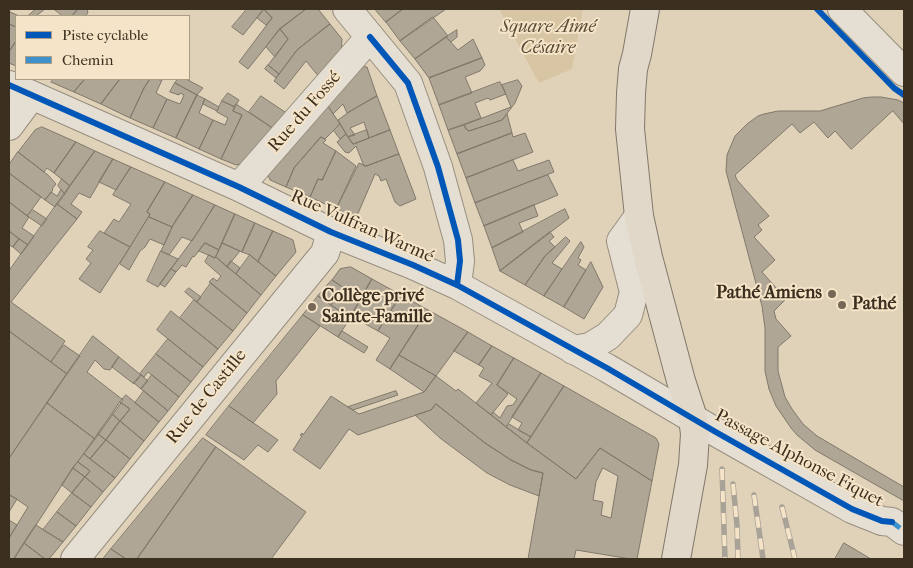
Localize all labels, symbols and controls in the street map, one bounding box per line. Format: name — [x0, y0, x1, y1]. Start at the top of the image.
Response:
legend — [15, 15, 190, 80]
park label: Square Aimé Césaire — [500, 17, 596, 59]
text: Piste cyclable — [62, 26, 148, 44]
text: Chemin — [62, 51, 113, 69]
street label: Rue du Fossé — [264, 67, 346, 157]
street label: Rue Vulfran Warmé — [287, 186, 437, 268]
place label: Pathé Amiens — [716, 283, 822, 305]
place label: Collège privé Sainte-Famille — [322, 286, 432, 328]
marker: Pathé Amiens — [826, 288, 838, 300]
place label: Pathé — [852, 294, 896, 316]
marker: Pathé — [836, 299, 848, 311]
marker: Collège privé Sainte-Famille — [306, 301, 318, 313]
street label: Rue de Castille — [162, 345, 252, 449]
street label: Passage Alphonse Fiquet — [711, 405, 887, 513]

